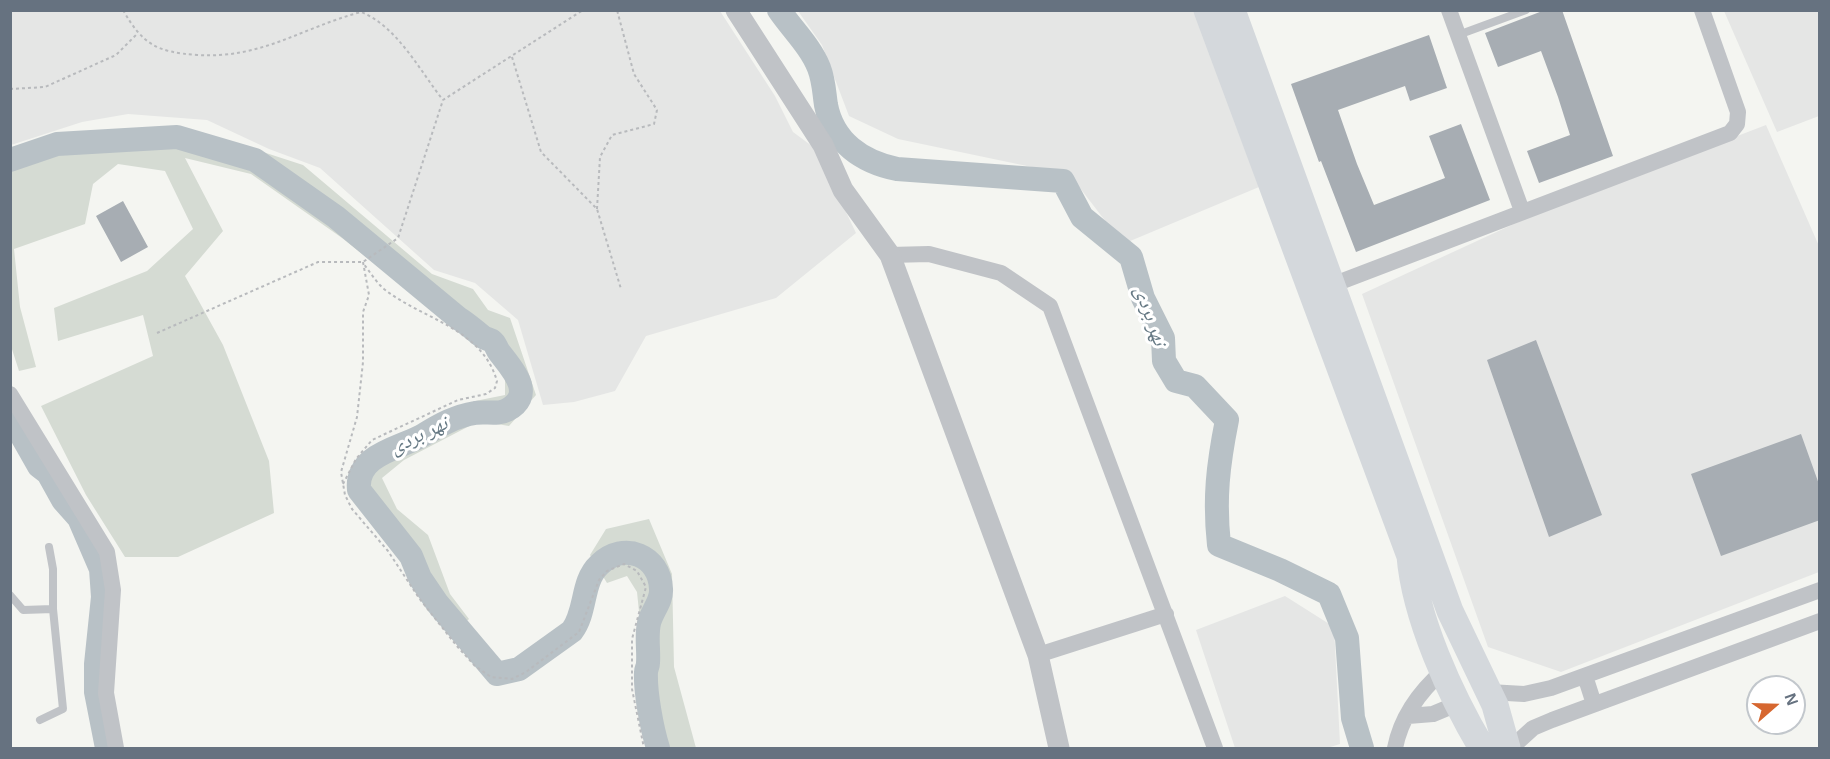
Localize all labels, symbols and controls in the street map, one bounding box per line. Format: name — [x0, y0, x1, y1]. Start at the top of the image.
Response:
water label: نهر بردى — [1129, 283, 1171, 349]
water label: نهر بردى — [386, 412, 452, 460]
north arrow — [1746, 675, 1806, 735]
text: N — [1782, 691, 1801, 708]

